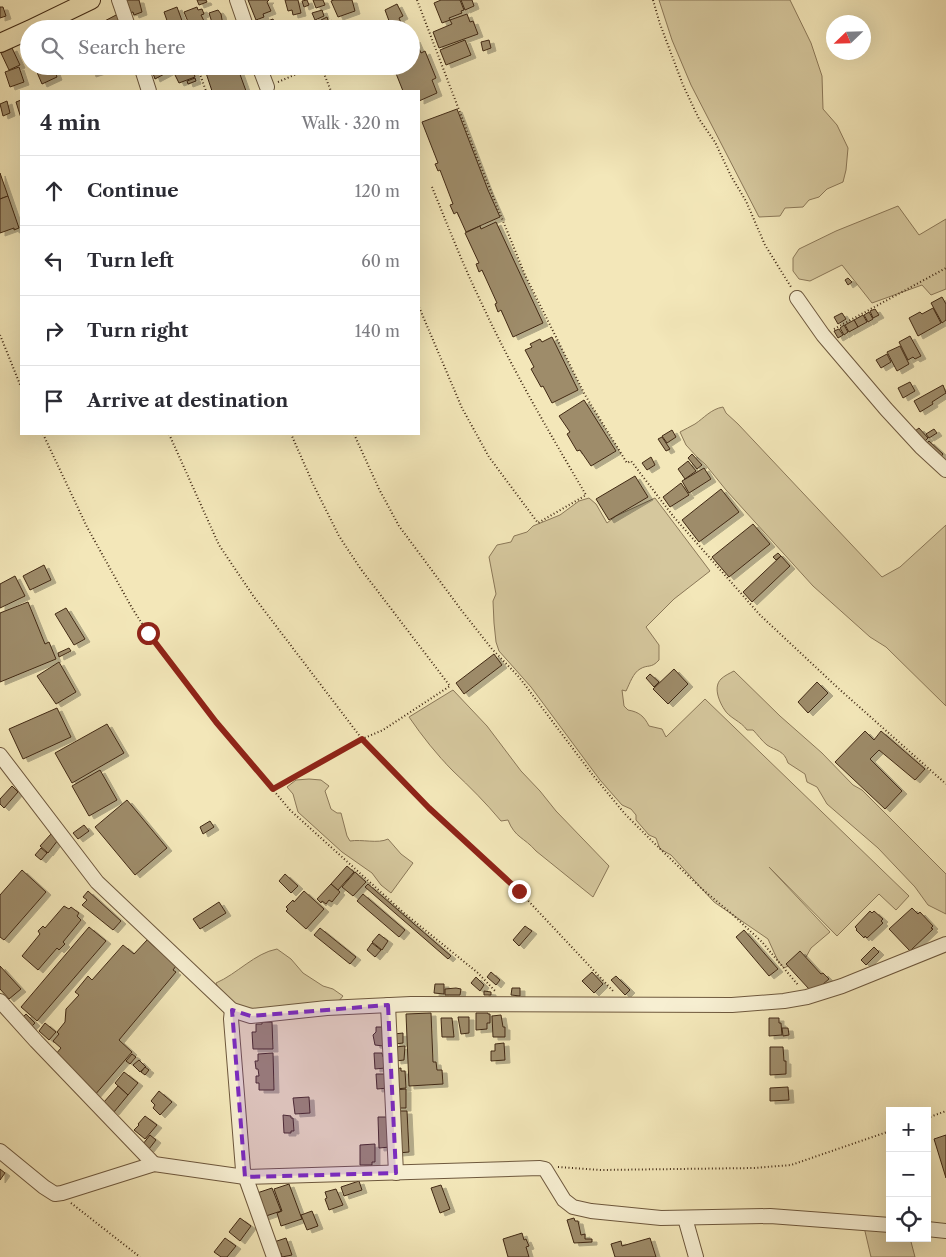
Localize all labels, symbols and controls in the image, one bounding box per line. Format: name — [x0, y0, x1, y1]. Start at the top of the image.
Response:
north arrow — [826, 15, 871, 60]
search box — [20, 20, 420, 75]
icon: search — [38, 34, 66, 62]
text: Search here — [78, 36, 186, 59]
text: 4 min — [40, 110, 101, 135]
text: Walk · 320 m — [301, 113, 400, 133]
icon: ahead — [40, 177, 68, 205]
text: Continue — [87, 179, 179, 202]
text: 120 m — [355, 181, 400, 201]
icon: left — [40, 247, 68, 275]
text: Turn left — [87, 249, 174, 272]
text: 60 m — [361, 251, 400, 271]
icon: right — [40, 317, 68, 345]
text: Turn right — [87, 319, 188, 342]
text: 140 m — [355, 321, 400, 341]
icon: arrive — [40, 387, 68, 415]
text: Arrive at destination — [87, 389, 288, 412]
route start — [137, 622, 160, 645]
route end — [508, 880, 531, 903]
map controls — [886, 1107, 931, 1242]
button: + — [886, 1107, 931, 1152]
button: − — [886, 1152, 931, 1197]
button: locate — [886, 1197, 931, 1242]

